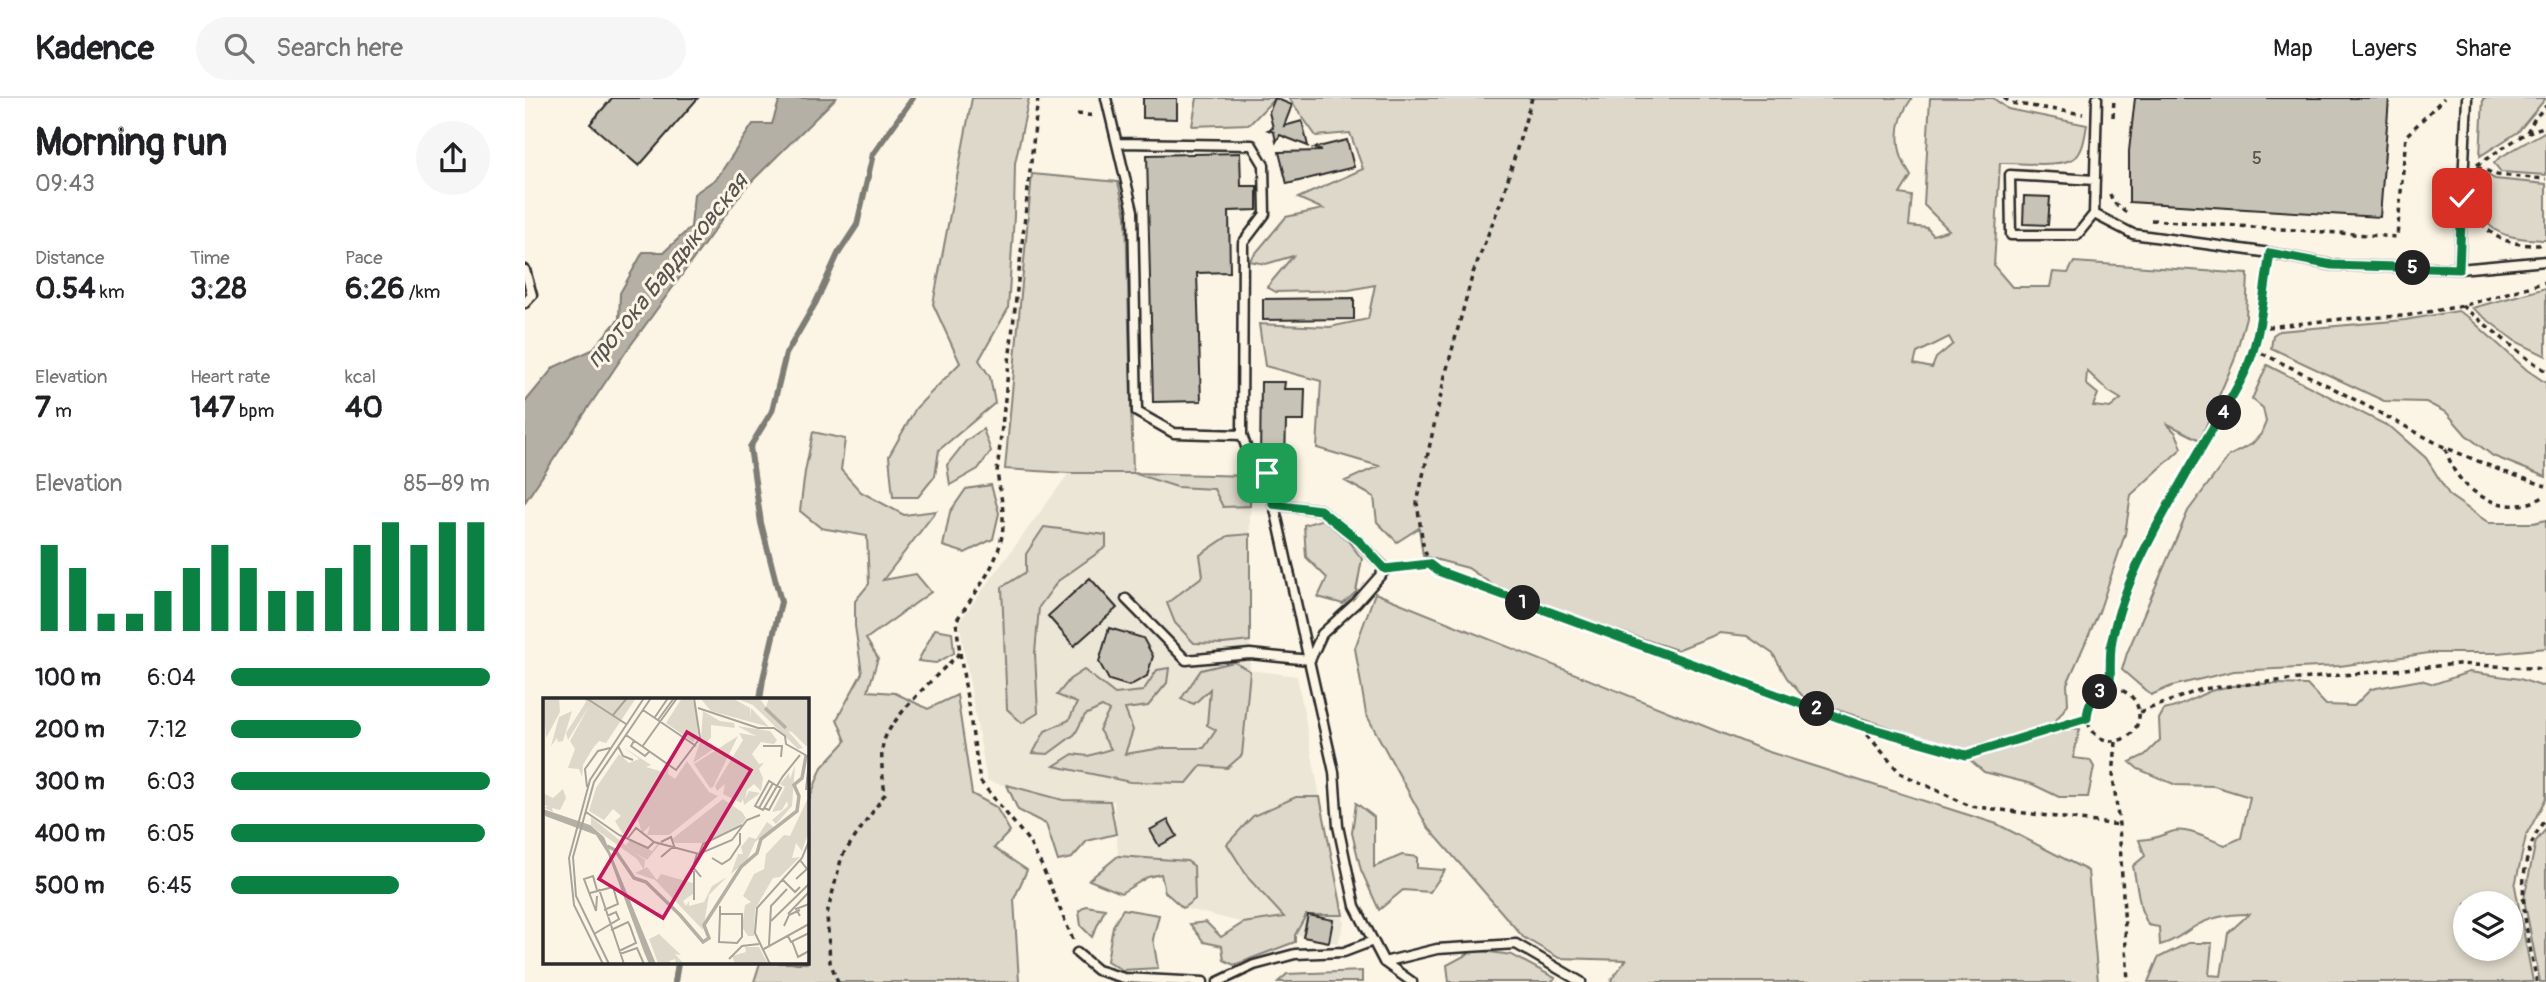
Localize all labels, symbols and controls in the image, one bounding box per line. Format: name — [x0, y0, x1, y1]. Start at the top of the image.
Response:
search box — [196, 17, 686, 80]
text: Kadence — [35, 28, 154, 69]
icon: search — [220, 29, 258, 67]
text: Search here — [276, 32, 403, 64]
text: Map — [2273, 34, 2313, 63]
text: Layers — [2351, 34, 2417, 63]
text: Share — [2455, 34, 2511, 63]
text: Morning run — [35, 119, 227, 167]
button: share — [416, 121, 490, 195]
house number: 5 — [2252, 146, 2262, 170]
water label: протока Бардыковская — [580, 166, 756, 374]
pin — [2432, 168, 2492, 228]
text: 09:43 — [35, 169, 95, 198]
icon: check — [2443, 179, 2481, 217]
text: Distance — [35, 246, 104, 270]
text: Time — [190, 246, 230, 270]
text: Pace — [345, 246, 383, 270]
pin: 5 — [2395, 250, 2431, 286]
text: 5 — [2407, 255, 2418, 279]
text: 0.54 — [35, 270, 96, 307]
text: 3:28 — [190, 270, 247, 307]
text: 6:26 — [345, 270, 405, 307]
text: km — [96, 280, 125, 304]
text: /km — [405, 280, 440, 304]
text: Elevation — [35, 365, 107, 389]
text: Heart rate — [190, 365, 270, 389]
text: kcal — [345, 365, 376, 389]
text: 7 — [35, 389, 51, 426]
text: 147 — [190, 389, 235, 426]
text: 40 — [345, 389, 383, 426]
pin: 4 — [2207, 396, 2241, 430]
text: m — [51, 399, 72, 423]
text: bpm — [235, 399, 274, 423]
text: 4 — [2218, 400, 2229, 424]
pin — [1237, 443, 1297, 503]
icon: arrive — [1248, 454, 1286, 492]
text: Elevation — [35, 469, 123, 498]
text: 85–89 m — [404, 469, 490, 498]
pin: 1 — [1506, 586, 1541, 620]
text: 1 — [1519, 590, 1526, 614]
text: 100 m — [35, 663, 101, 692]
text: 6:04 — [147, 663, 196, 692]
pin: 3 — [2083, 674, 2117, 710]
text: 3 — [2094, 679, 2105, 703]
pin: 2 — [1799, 692, 1835, 726]
text: 2 — [1811, 696, 1822, 720]
inset map — [543, 698, 809, 964]
text: 200 m — [35, 715, 105, 744]
text: 7:12 — [147, 715, 187, 744]
text: 300 m — [35, 767, 105, 796]
text: 6:03 — [147, 767, 195, 796]
text: 400 m — [35, 819, 105, 848]
text: 6:05 — [147, 819, 195, 848]
text: 500 m — [35, 871, 104, 900]
text: 6:45 — [147, 871, 192, 900]
map controls — [2453, 891, 2523, 961]
button: layers — [2453, 891, 2523, 961]

